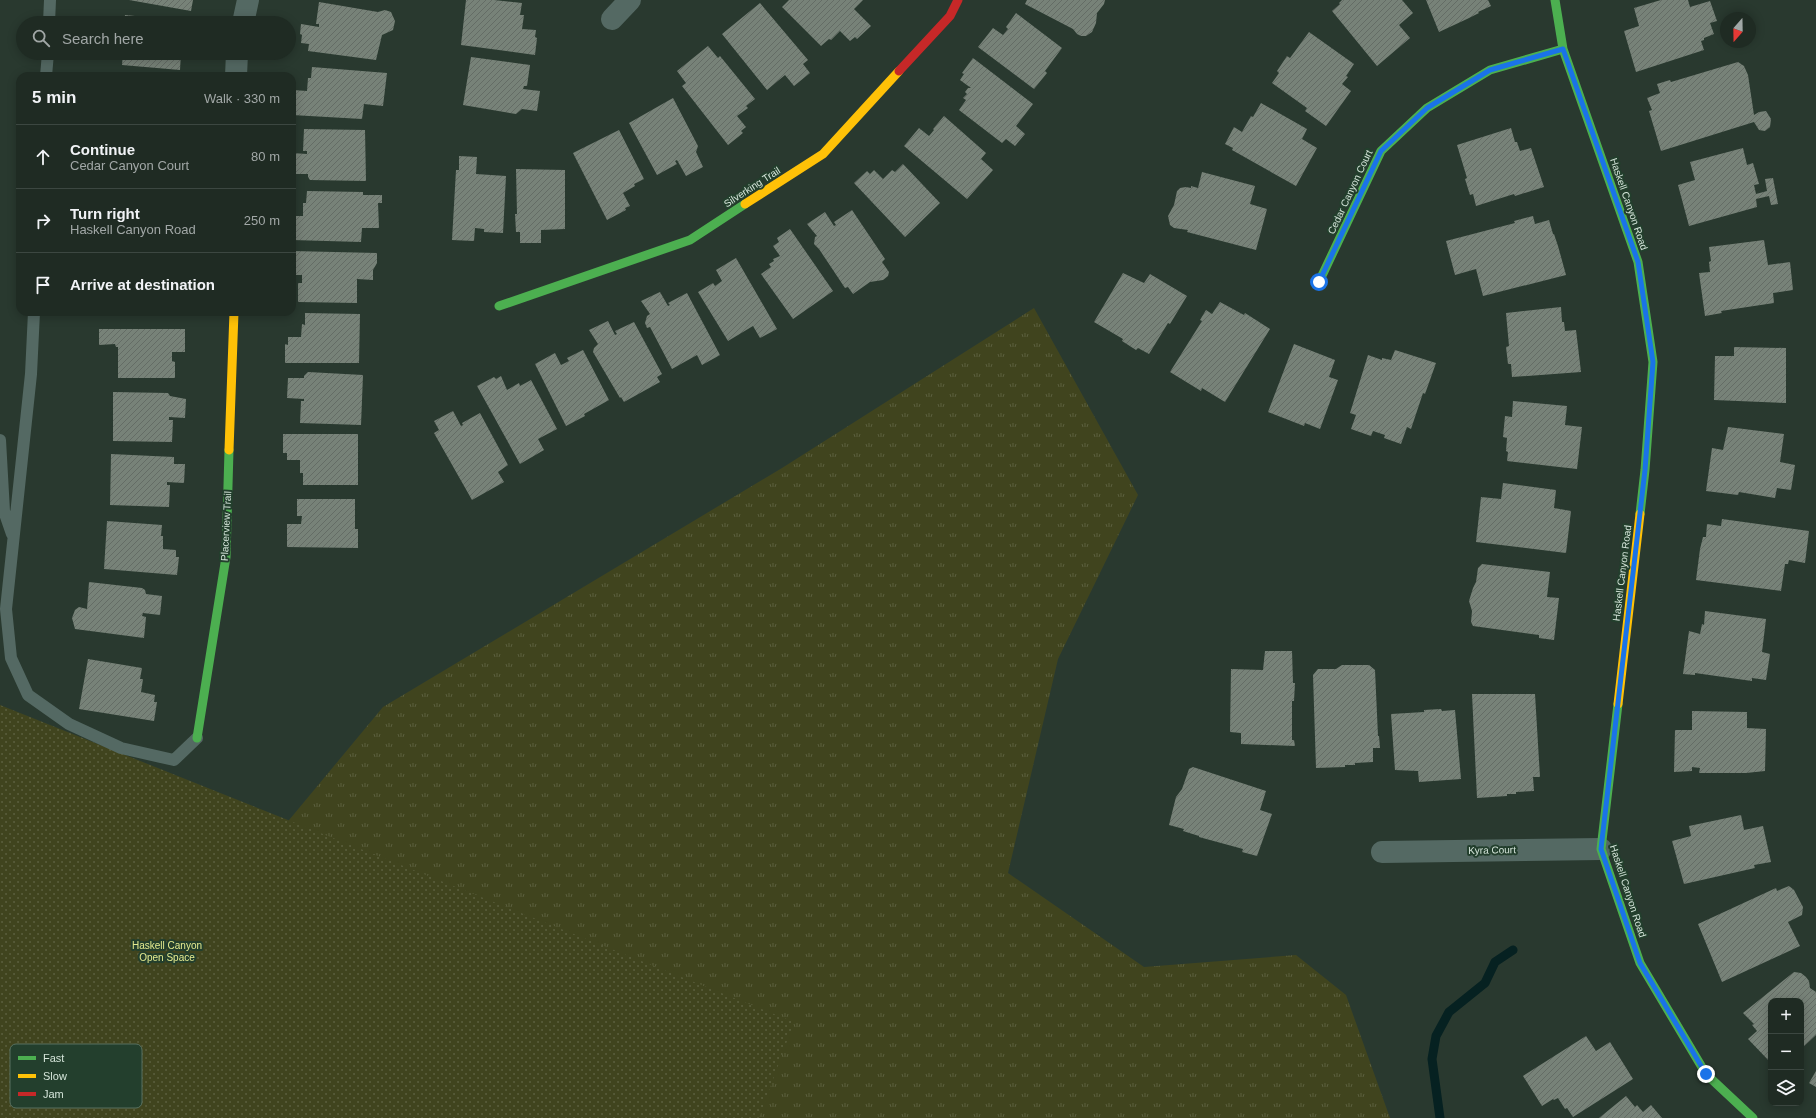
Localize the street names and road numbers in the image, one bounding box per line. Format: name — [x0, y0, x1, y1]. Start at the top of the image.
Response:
street label: Cedar Canyon Court — [1326, 148, 1374, 236]
street label: Haskell Canyon Road — [1608, 156, 1650, 252]
street label: Silverking Trail — [722, 165, 782, 209]
street label: Placerview Trail — [219, 491, 233, 561]
street label: Haskell Canyon Road — [1611, 524, 1633, 622]
street label: Haskell Canyon Road — [1608, 843, 1648, 939]
street label: Kyra Court — [1468, 844, 1516, 856]

